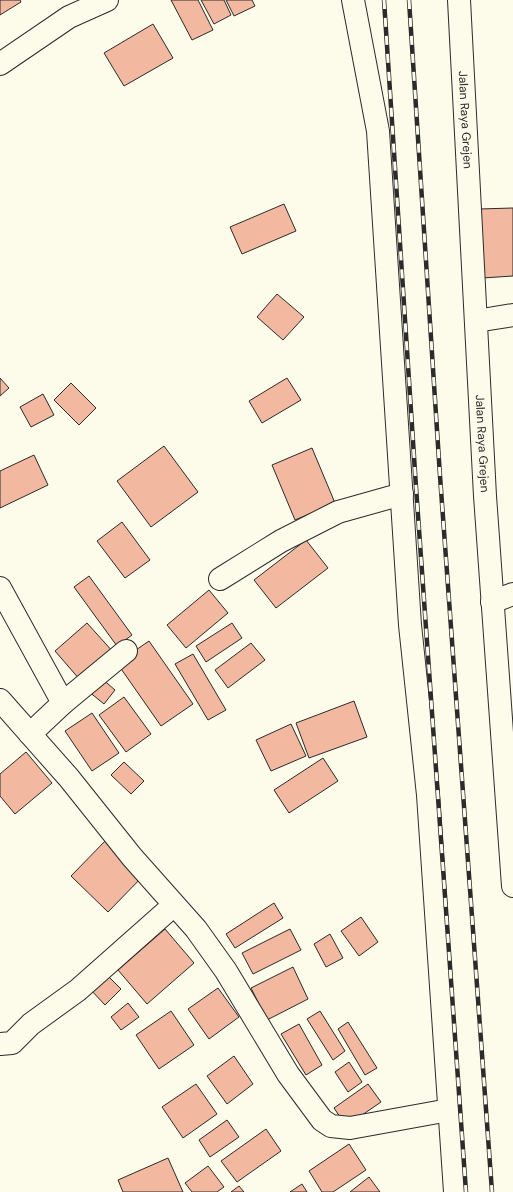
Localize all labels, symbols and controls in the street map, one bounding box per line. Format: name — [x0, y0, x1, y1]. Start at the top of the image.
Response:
street label: Jalan Raya Grejen — [455, 70, 476, 169]
street label: Jalan Raya Grejen — [472, 394, 493, 493]

